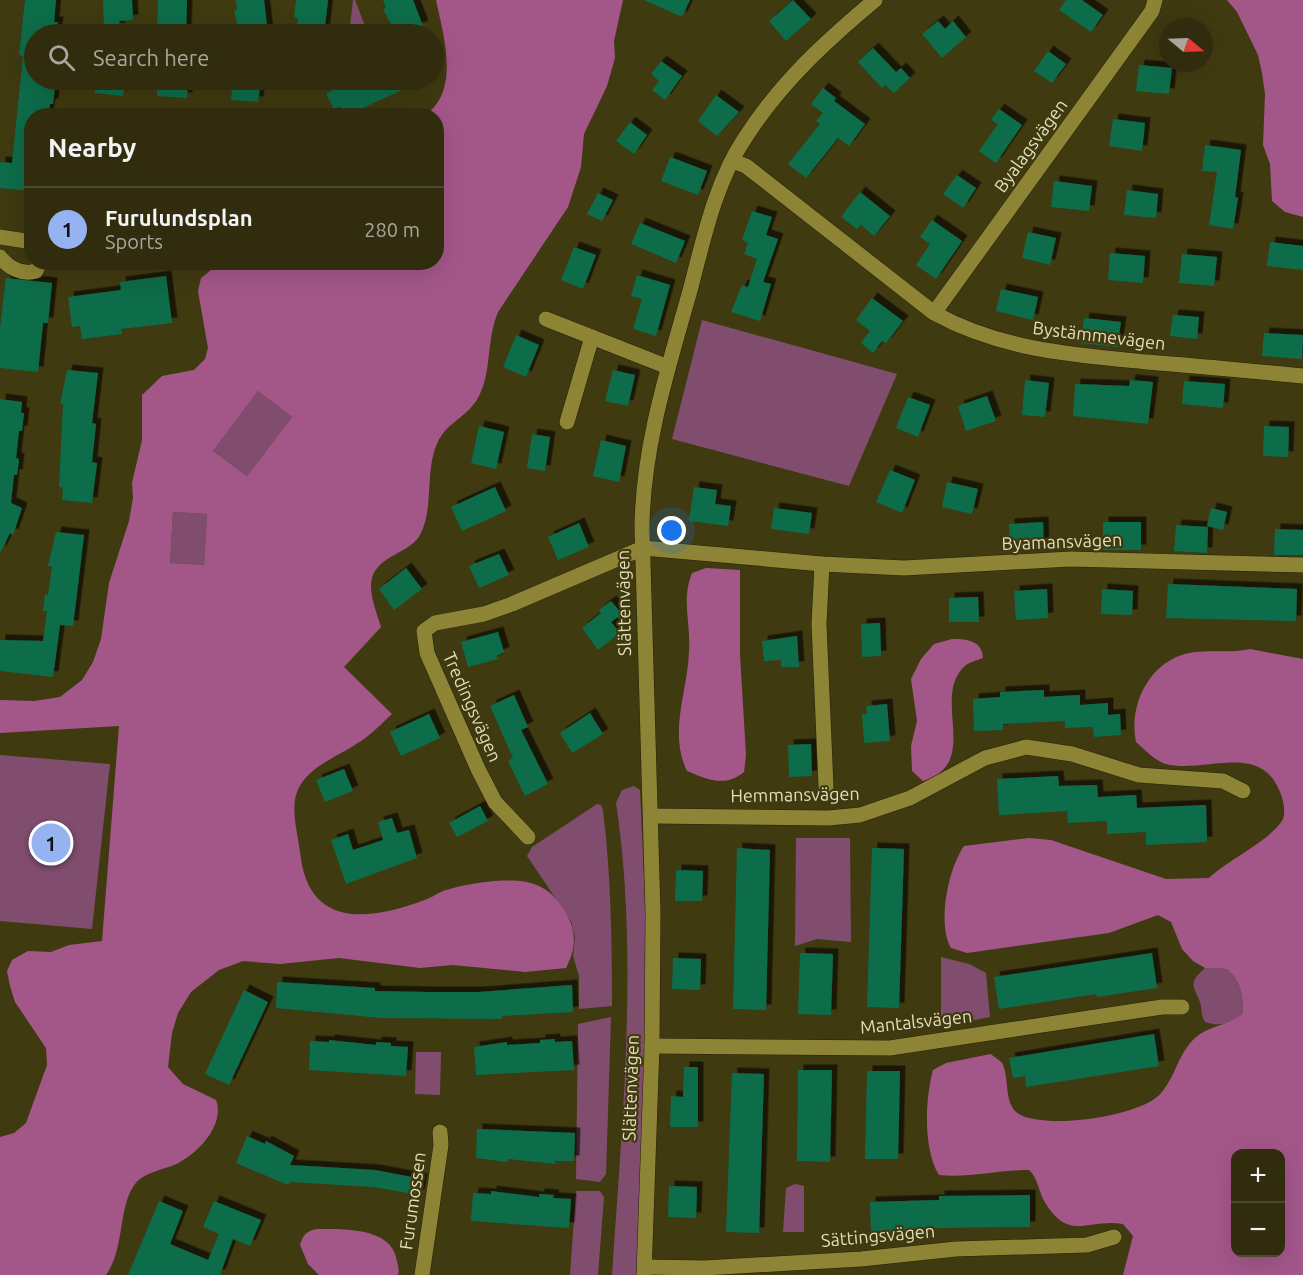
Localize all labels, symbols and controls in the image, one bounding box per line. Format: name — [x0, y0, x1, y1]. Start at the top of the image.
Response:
north arrow — [1159, 18, 1213, 72]
search box — [24, 24, 444, 90]
icon: search — [45, 41, 78, 74]
text: Search here — [93, 45, 209, 70]
street label: Byalagsvägen — [990, 95, 1071, 196]
text: Nearby — [48, 133, 136, 162]
text: Furulundsplan — [105, 205, 253, 230]
text: 1 — [62, 218, 73, 241]
text: 280 m — [364, 218, 420, 241]
text: Sports — [105, 230, 163, 253]
street label: Bystämmevägen — [1032, 317, 1167, 353]
your location — [657, 516, 686, 545]
street label: Byamansvägen — [1001, 529, 1123, 553]
street label: Slättenvägen — [612, 550, 634, 656]
street label: Tredingsvägen — [440, 649, 506, 765]
street label: Hemmansvägen — [730, 783, 860, 805]
pin: 1 — [32, 820, 70, 866]
street label: Mantalsvägen — [859, 1005, 973, 1037]
street label: Slättenvägen — [618, 1034, 642, 1141]
map controls — [1231, 1149, 1285, 1257]
button: + — [1231, 1149, 1285, 1203]
street label: Furumossen — [395, 1151, 429, 1251]
button: − — [1231, 1203, 1285, 1257]
street label: Sättingsvägen — [820, 1220, 936, 1250]

